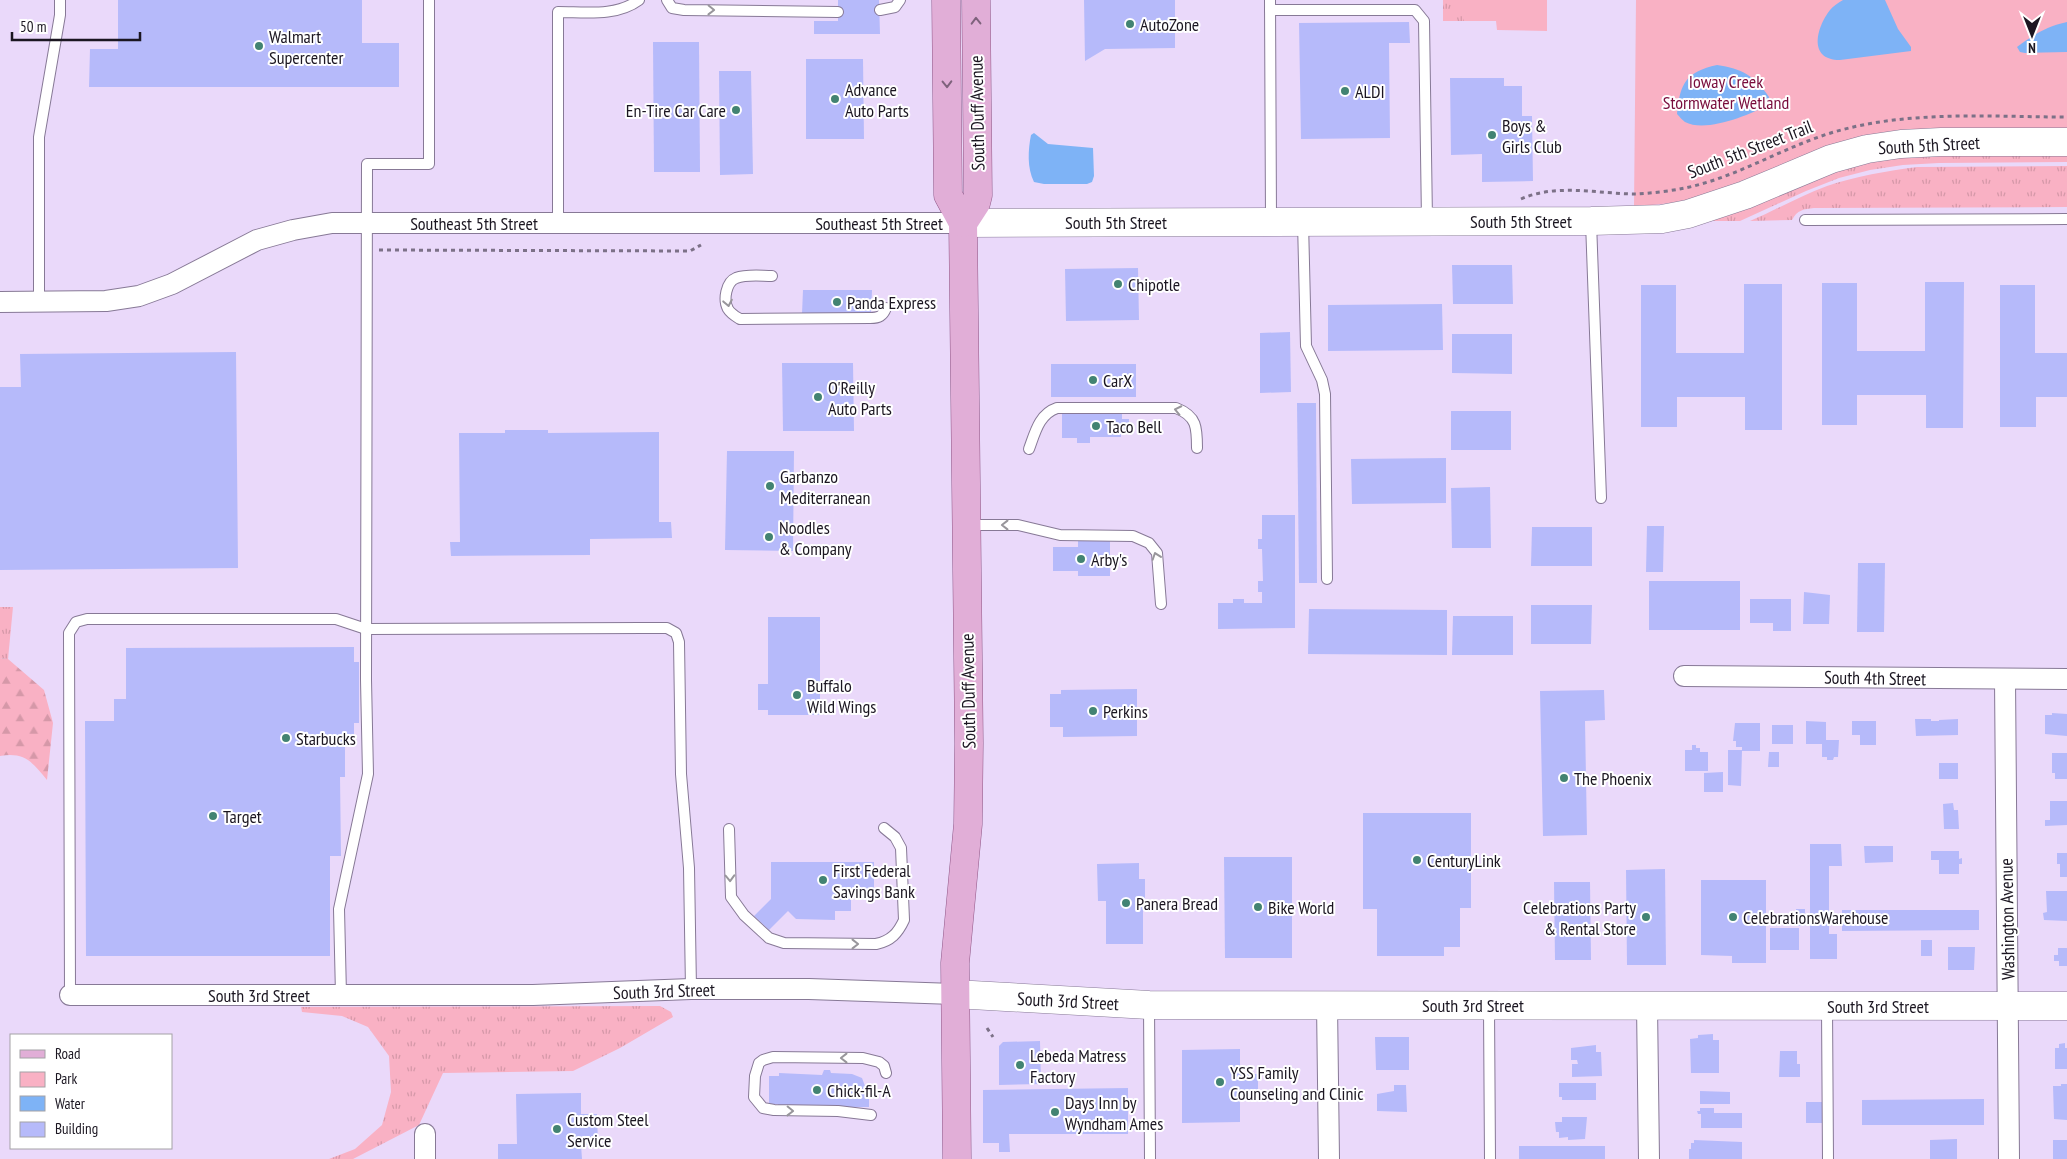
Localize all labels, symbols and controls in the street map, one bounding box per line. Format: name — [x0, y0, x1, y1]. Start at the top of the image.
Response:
one-way arrow — [708, 5, 715, 15]
scale bar — [12, 10, 140, 42]
north arrow — [2007, 10, 2057, 60]
place label: AutoZone — [1140, 13, 1199, 36]
one-way arrow — [971, 16, 981, 24]
text: 50 m — [20, 17, 46, 36]
marker: AutoZone — [1124, 18, 1136, 30]
place label: Walmart Supercenter — [269, 25, 343, 69]
text: N — [2028, 39, 2036, 57]
marker: Walmart Supercenter — [253, 40, 265, 52]
street label: South Duff Avenue — [964, 55, 990, 171]
park label: Ioway Creek Stormwater Wetland — [1663, 70, 1789, 114]
place label: Advance Auto Parts — [845, 78, 909, 122]
one-way arrow — [942, 80, 952, 88]
place label: ALDI — [1355, 80, 1385, 103]
marker: ALDI — [1339, 85, 1351, 97]
marker: Advance Auto Parts — [829, 93, 841, 105]
place label: En-Tire Car Care — [626, 99, 726, 122]
marker: En-Tire Car Care — [730, 104, 742, 116]
place label: Boys & Girls Club — [1502, 114, 1562, 158]
street label: South 5th Street Trail — [1684, 114, 1817, 183]
marker: Boys & Girls Club — [1486, 129, 1498, 141]
street label: South 5th Street — [1877, 131, 1981, 159]
street label: South 5th Street — [1470, 210, 1572, 233]
street label: South 5th Street — [1065, 211, 1167, 234]
street label: Southeast 5th Street — [410, 212, 538, 235]
street label: Southeast 5th Street — [815, 212, 943, 235]
place label: Chipotle — [1128, 273, 1180, 296]
marker: Chipotle — [1112, 278, 1124, 290]
place label: Panda Express — [847, 291, 936, 314]
marker: Panda Express — [831, 296, 843, 308]
one-way arrow — [722, 299, 733, 307]
place label: CarX — [1103, 369, 1132, 392]
marker: CarX — [1087, 374, 1099, 386]
place label: O'Reilly Auto Parts — [828, 376, 892, 420]
marker: O'Reilly Auto Parts — [812, 391, 824, 403]
one-way arrow — [1173, 405, 1182, 416]
place label: Taco Bell — [1106, 415, 1163, 438]
marker: Taco Bell — [1090, 420, 1102, 432]
place label: Garbanzo Mediterranean — [780, 465, 870, 509]
marker: Garbanzo Mediterranean — [764, 480, 776, 492]
place label: Noodles & Company — [779, 516, 852, 560]
one-way arrow — [1000, 520, 1008, 530]
marker: Noodles & Company — [763, 531, 775, 543]
place label: Arby's — [1091, 548, 1127, 571]
one-way arrow — [1152, 552, 1162, 561]
marker: Arby's — [1075, 553, 1087, 565]
street label: South Duff Avenue — [955, 633, 981, 749]
street label: South 4th Street — [1824, 666, 1926, 690]
place label: Buffalo Wild Wings — [807, 674, 876, 718]
marker: Buffalo Wild Wings — [791, 689, 803, 701]
place label: Perkins — [1103, 700, 1148, 723]
marker: Perkins — [1087, 705, 1099, 717]
place label: Starbucks — [296, 727, 356, 750]
marker: Starbucks — [280, 732, 292, 744]
place label: The Phoenix — [1574, 767, 1652, 790]
marker: The Phoenix — [1558, 772, 1570, 784]
place label: Target — [223, 805, 262, 828]
marker: Target — [207, 810, 219, 822]
place label: CenturyLink — [1427, 849, 1501, 872]
marker: CenturyLink — [1411, 854, 1423, 866]
street label: Washington Avenue — [1994, 858, 2020, 980]
place label: First Federal Savings Bank — [833, 859, 915, 903]
one-way arrow — [725, 874, 735, 882]
marker: First Federal Savings Bank — [817, 874, 829, 886]
place label: Panera Bread — [1136, 892, 1218, 915]
place label: Bike World — [1268, 896, 1334, 919]
place label: Celebrations Party & Rental Store — [1523, 896, 1636, 940]
marker: Panera Bread — [1120, 897, 1132, 909]
marker: Bike World — [1252, 901, 1264, 913]
place label: CelebrationsWarehouse — [1743, 906, 1888, 929]
marker: Celebrations Party & Rental Store — [1640, 911, 1652, 923]
marker: CelebrationsWarehouse — [1727, 911, 1739, 923]
one-way arrow — [852, 939, 860, 949]
street label: South 3rd Street — [613, 978, 715, 1004]
street label: South 3rd Street — [208, 984, 310, 1007]
street label: South 3rd Street — [1017, 987, 1120, 1015]
street label: South 3rd Street — [1422, 994, 1524, 1017]
street label: South 3rd Street — [1827, 995, 1929, 1018]
legend — [10, 1034, 172, 1149]
text: Road — [55, 1044, 81, 1063]
place label: Lebeda Matress Factory — [1030, 1044, 1126, 1088]
one-way arrow — [840, 1053, 848, 1063]
marker: Lebeda Matress Factory — [1014, 1059, 1026, 1071]
place label: YSS Family Counseling and Clinic — [1230, 1061, 1364, 1105]
text: Park — [55, 1069, 77, 1088]
marker: YSS Family Counseling and Clinic — [1214, 1076, 1226, 1088]
place label: Chick-fil-A — [827, 1079, 891, 1102]
marker: Chick-fil-A — [811, 1084, 823, 1096]
place label: Days Inn by Wyndham Ames — [1065, 1091, 1163, 1135]
text: Water — [55, 1094, 86, 1113]
one-way arrow — [786, 1105, 794, 1116]
marker: Days Inn by Wyndham Ames — [1049, 1106, 1061, 1118]
place label: Custom Steel Service — [567, 1108, 649, 1152]
text: Building — [55, 1119, 98, 1138]
marker: Custom Steel Service — [551, 1123, 563, 1135]

